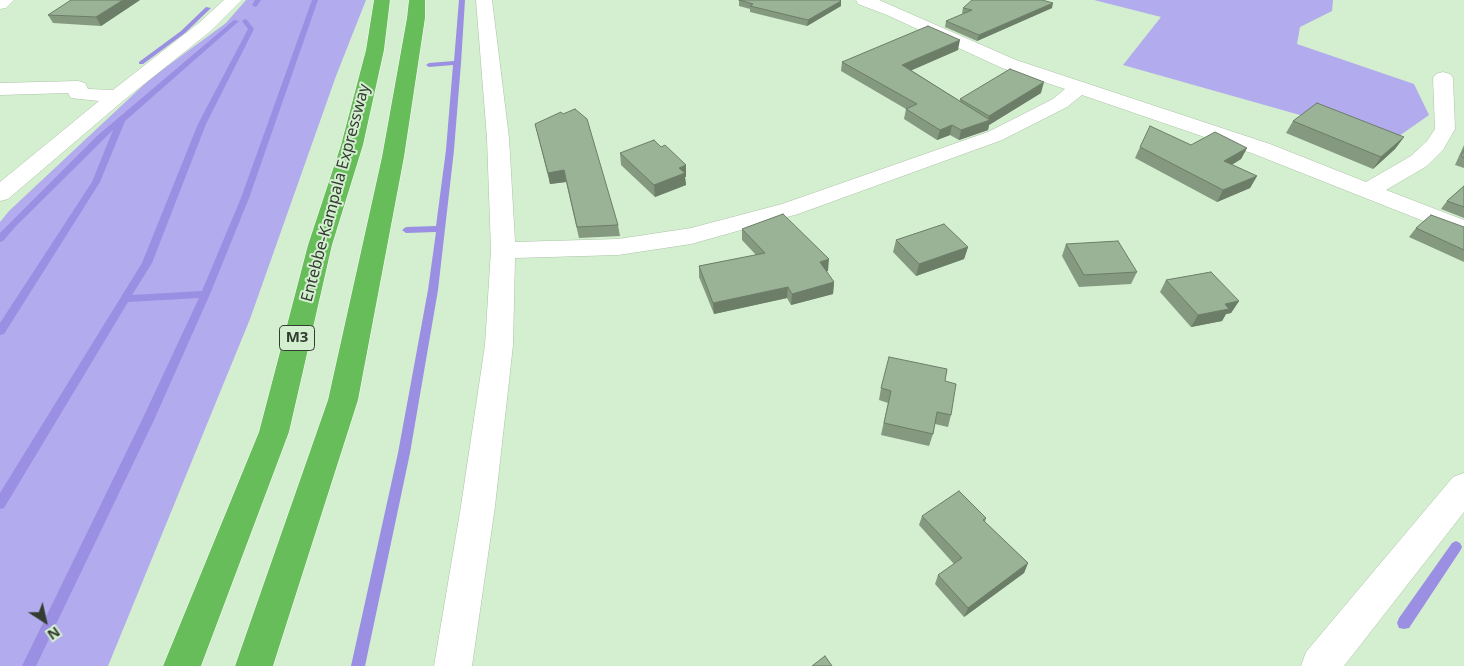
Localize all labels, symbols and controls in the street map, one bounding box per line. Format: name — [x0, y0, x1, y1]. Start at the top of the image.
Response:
street label: Entebbe-Kampala Expressway — [298, 82, 374, 304]
road number: M3 — [280, 326, 314, 350]
north arrow — [20, 596, 70, 646]
text: N — [44, 623, 64, 645]

